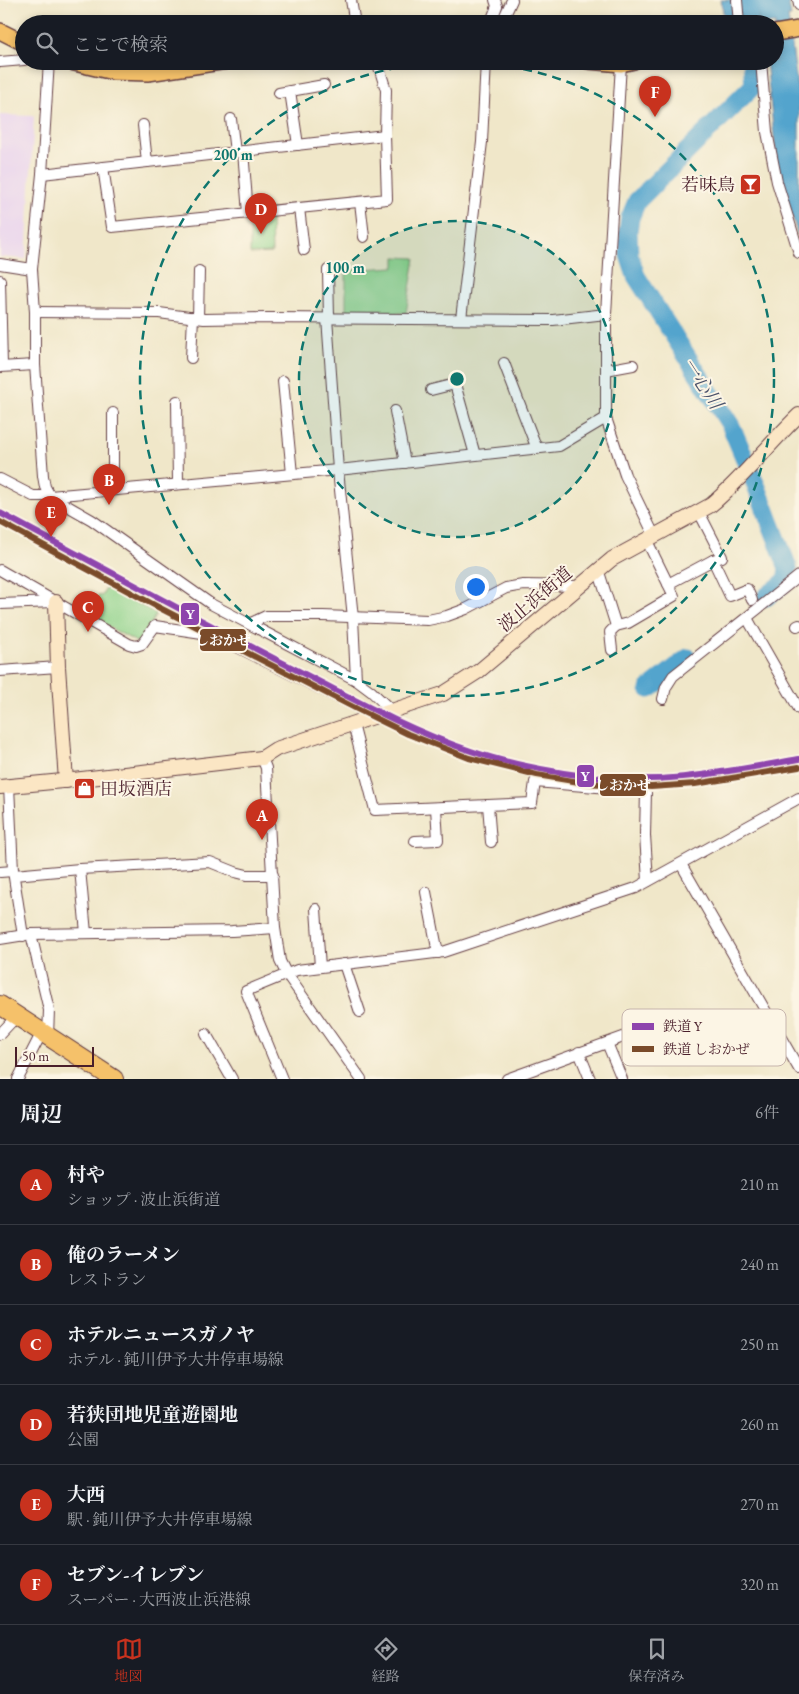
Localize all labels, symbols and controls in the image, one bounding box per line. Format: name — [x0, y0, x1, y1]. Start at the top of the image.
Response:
search box — [15, 15, 784, 70]
icon: search — [33, 29, 61, 57]
text: ここで検索 — [73, 32, 168, 57]
pin: F — [639, 76, 671, 117]
text: 200 m — [213, 145, 253, 164]
place label: 若味鳥 — [681, 173, 735, 196]
bar icon: 若味鳥 — [739, 173, 763, 197]
pin: D — [245, 193, 277, 234]
text: 100 m — [325, 258, 365, 277]
water label: 一心川 — [677, 353, 730, 416]
centre of rings — [448, 370, 466, 388]
pin: B — [93, 464, 125, 505]
pin: E — [35, 496, 67, 537]
street label: 波止浜街道 — [493, 561, 577, 636]
your location — [463, 574, 489, 600]
pin: C — [72, 591, 104, 632]
line badge: Y — [180, 602, 200, 626]
text: Y — [185, 605, 195, 623]
line badge: しおかぜ — [199, 628, 247, 652]
text: しおかぜ — [195, 631, 251, 649]
line badge: Y — [576, 764, 595, 788]
text: Y — [580, 767, 590, 785]
line badge: しおかぜ — [599, 773, 647, 797]
text: しおかぜ — [595, 776, 651, 794]
shop icon: 田坂酒店 — [72, 777, 96, 801]
place label: 田坂酒店 — [100, 777, 172, 800]
pin: A — [246, 799, 278, 840]
legend — [622, 1009, 786, 1066]
text: 鉄道 Y — [663, 1017, 703, 1035]
text: 鉄道 しおかぜ — [663, 1040, 750, 1058]
scale bar — [15, 1044, 94, 1067]
text: 50 m — [22, 1047, 49, 1065]
text: 周辺 — [20, 1100, 62, 1127]
text: 6件 — [755, 1102, 779, 1123]
text: 村や — [67, 1162, 105, 1187]
text: A — [30, 1174, 42, 1195]
text: 210 m — [740, 1174, 779, 1195]
text: ショップ · 波止浜街道 — [67, 1189, 220, 1210]
text: 俺のラーメン — [67, 1242, 180, 1267]
text: B — [31, 1254, 41, 1275]
text: 240 m — [740, 1254, 779, 1275]
text: レストラン — [67, 1269, 147, 1290]
text: ホテルニュースガノヤ — [67, 1322, 255, 1347]
text: C — [30, 1334, 42, 1355]
text: 250 m — [740, 1334, 779, 1355]
text: ホテル · 鈍川伊予大井停車場線 — [67, 1349, 284, 1370]
text: 若狭団地児童遊園地 — [67, 1402, 238, 1427]
text: D — [30, 1414, 42, 1435]
text: 260 m — [740, 1414, 779, 1435]
text: 公園 — [67, 1429, 99, 1450]
text: 大西 — [67, 1482, 105, 1507]
text: E — [31, 1494, 41, 1515]
text: 270 m — [740, 1494, 779, 1515]
text: 駅 · 鈍川伊予大井停車場線 — [67, 1509, 253, 1530]
text: セブン-イレブン — [67, 1562, 205, 1587]
text: F — [32, 1574, 40, 1595]
text: 320 m — [740, 1574, 779, 1595]
text: スーパー · 大西波止浜港線 — [67, 1589, 251, 1610]
tab: 地図 — [115, 1635, 143, 1685]
tab: 経路 — [372, 1635, 400, 1685]
tab: 保存済み — [629, 1635, 685, 1685]

